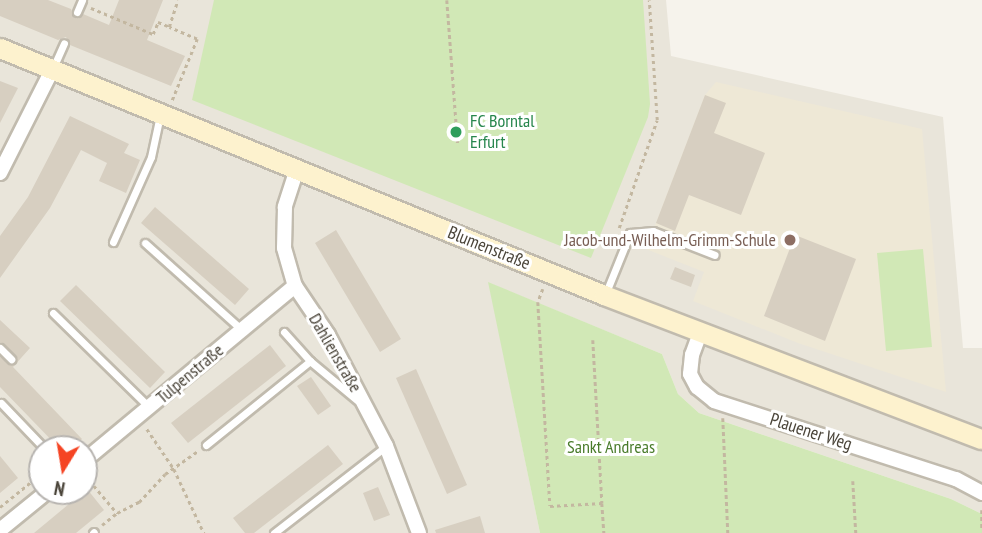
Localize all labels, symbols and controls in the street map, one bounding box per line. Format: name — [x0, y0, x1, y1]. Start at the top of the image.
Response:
place label: FC Borntal Erfurt — [470, 111, 535, 154]
marker: FC Borntal Erfurt — [448, 124, 464, 140]
street label: Blumenstraße — [445, 222, 533, 274]
place label: Jacob-und-Wilhelm-Grimm-Schule — [564, 229, 776, 251]
marker: Jacob-und-Wilhelm-Grimm-Schule — [782, 232, 798, 248]
street label: Dahlienstraße — [304, 310, 366, 396]
street label: Tulpenstraße — [152, 340, 228, 408]
street label: Plauener Weg — [767, 409, 855, 455]
north arrow — [28, 435, 98, 505]
park label: Sankt Andreas — [567, 436, 655, 458]
text: N — [52, 476, 67, 501]

